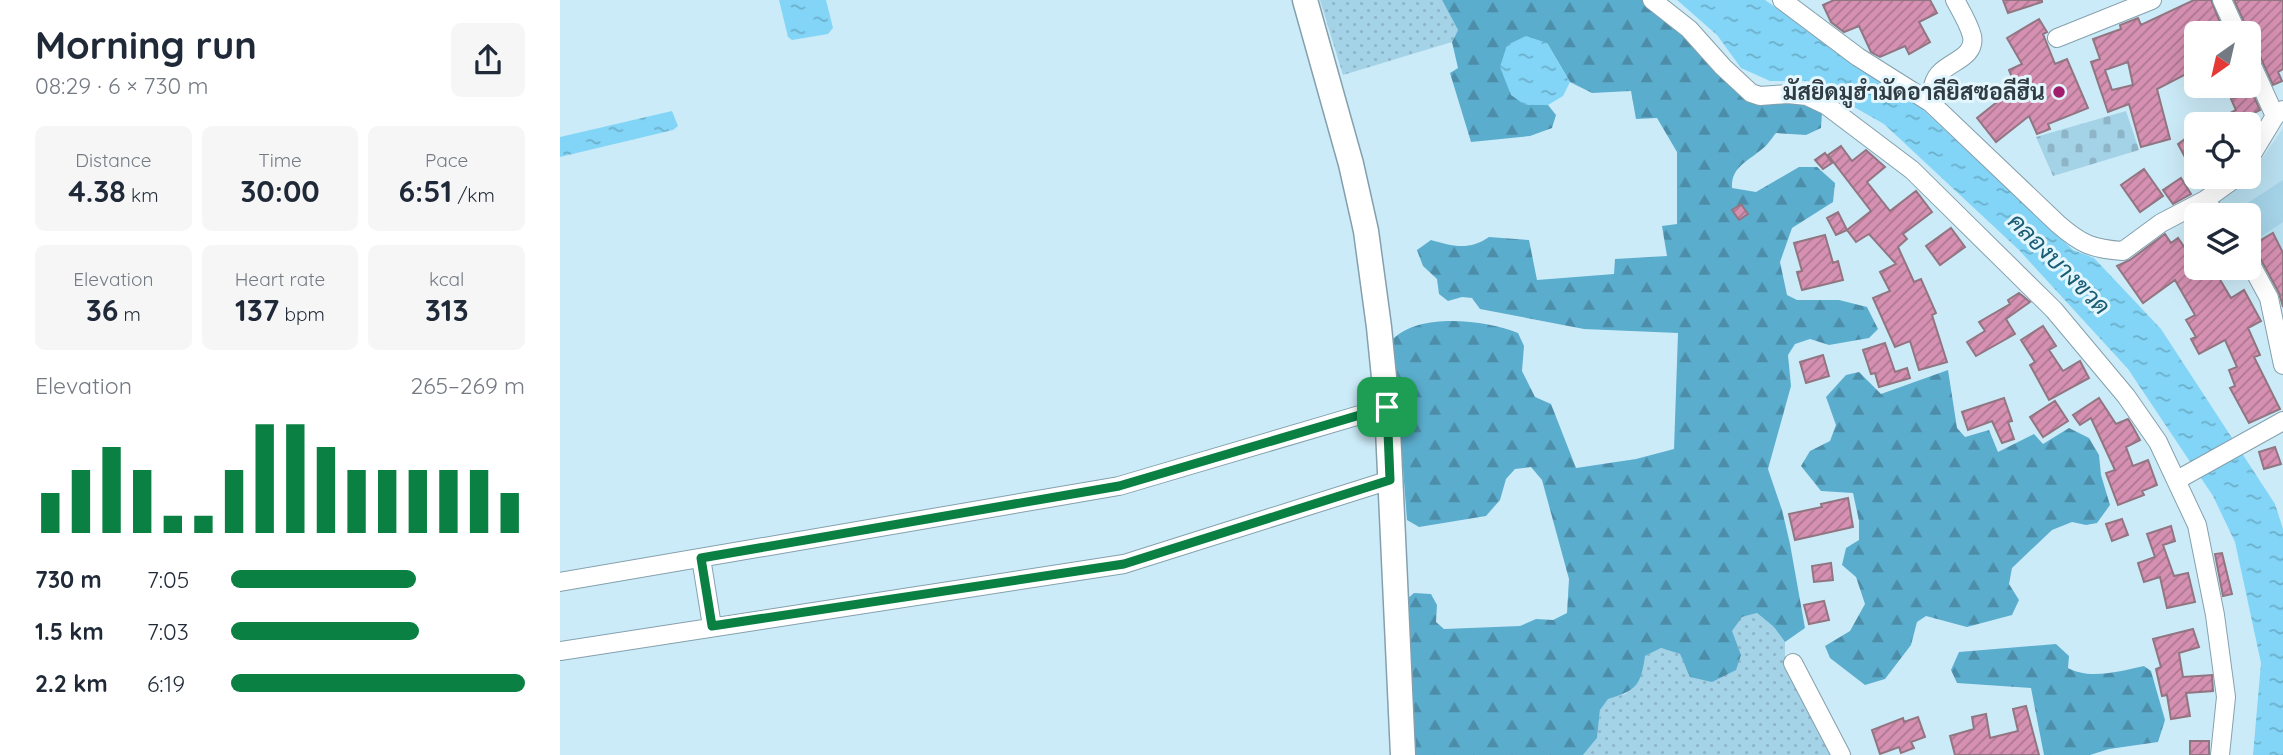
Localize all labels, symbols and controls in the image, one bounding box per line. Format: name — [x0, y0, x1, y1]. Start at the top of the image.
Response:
text: Morning run — [35, 21, 257, 69]
north arrow — [2184, 21, 2261, 98]
map controls — [2184, 21, 2261, 280]
button: share — [451, 23, 525, 97]
text: 08:29 · 6 × 730 m — [35, 71, 208, 100]
place label: มัสยิดมูฮำมัดอาลียิสซอลีฮีน — [1783, 77, 2045, 108]
marker: มัสยิดมูฮำมัดอาลียิสซอลีฮีน — [2051, 84, 2067, 100]
button: locate — [2184, 112, 2261, 189]
text: Distance — [75, 148, 151, 172]
text: Time — [258, 148, 302, 172]
text: Pace — [425, 148, 468, 172]
text: 4.38 — [68, 172, 126, 210]
text: 30:00 — [240, 172, 320, 210]
text: 6:51 — [398, 172, 452, 210]
text: km — [126, 183, 159, 207]
text: /km — [452, 183, 495, 207]
button: layers — [2184, 203, 2261, 280]
water label: คลองบางขวด — [2002, 206, 2117, 321]
text: Elevation — [73, 267, 153, 291]
text: Heart rate — [235, 267, 325, 291]
text: kcal — [429, 267, 464, 291]
text: 36 — [86, 291, 118, 329]
text: 137 — [235, 291, 279, 329]
text: 313 — [425, 291, 469, 329]
text: m — [118, 302, 141, 326]
text: bpm — [279, 302, 325, 326]
text: Elevation — [35, 371, 132, 400]
text: 265–269 m — [410, 371, 525, 400]
pin — [1357, 377, 1417, 437]
icon: arrive — [1368, 388, 1406, 426]
text: 730 m — [35, 565, 102, 594]
text: 7:05 — [147, 565, 189, 594]
text: 1.5 km — [35, 617, 104, 646]
text: 7:03 — [147, 617, 189, 646]
text: 2.2 km — [35, 669, 108, 698]
text: 6:19 — [147, 669, 185, 698]

